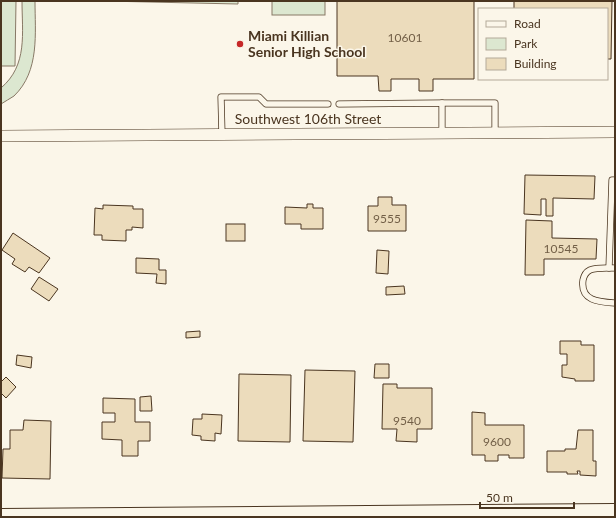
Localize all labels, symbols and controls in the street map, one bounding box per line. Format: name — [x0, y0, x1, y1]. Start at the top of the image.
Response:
legend — [478, 8, 608, 80]
text: Road — [514, 16, 541, 31]
place label: Miami Killian Senior High School — [248, 27, 366, 60]
house number: 10601 — [388, 30, 422, 45]
text: Park — [514, 36, 538, 51]
marker: Miami Killian Senior High School — [235, 39, 245, 49]
text: Building — [514, 56, 557, 71]
street label: Southwest 106th Street — [235, 110, 381, 127]
house number: 9555 — [373, 211, 401, 226]
house number: 10545 — [544, 241, 578, 256]
house number: 9540 — [393, 413, 421, 428]
house number: 9600 — [483, 434, 511, 449]
scale bar — [480, 484, 574, 510]
text: 50 m — [486, 490, 513, 505]

